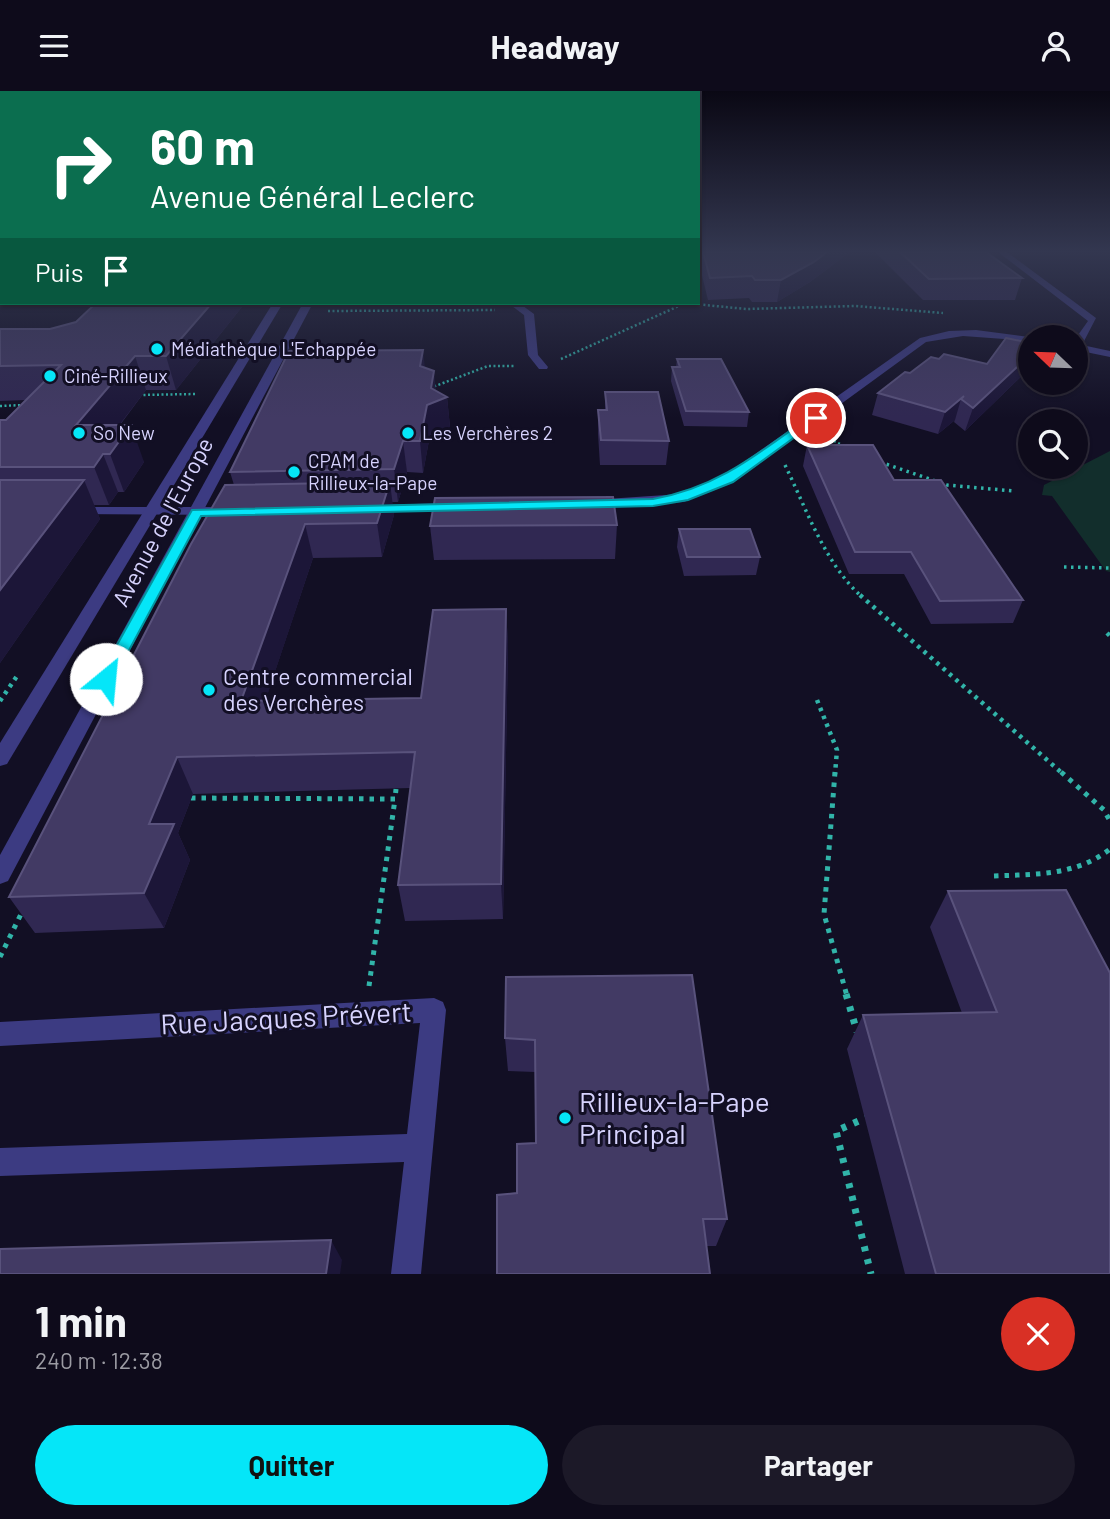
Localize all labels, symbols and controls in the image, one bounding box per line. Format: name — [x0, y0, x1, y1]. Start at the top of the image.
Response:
icon: menu — [35, 27, 73, 65]
text: Headway — [490, 27, 620, 65]
icon: person — [1037, 27, 1075, 65]
text: 60 m — [150, 116, 255, 175]
icon: right — [35, 119, 126, 210]
text: Avenue Général Leclerc — [150, 176, 475, 214]
icon: arrive — [97, 252, 135, 290]
text: Puis — [35, 256, 83, 287]
north arrow — [1018, 325, 1088, 395]
map controls — [1018, 325, 1088, 479]
place label: Médiathèque L'Echappée — [171, 337, 376, 360]
marker: Médiathèque L'Echappée — [149, 341, 165, 357]
place label: Ciné-Rillieux — [64, 364, 168, 387]
marker: Ciné-Rillieux — [42, 368, 58, 384]
pin — [786, 388, 846, 448]
icon: arrive — [797, 399, 835, 437]
button: search — [1018, 409, 1088, 479]
place label: So New — [93, 421, 155, 444]
place label: Les Verchères 2 — [422, 421, 553, 444]
marker: So New — [71, 425, 87, 441]
marker: Les Verchères 2 — [400, 425, 416, 441]
street label: Avenue de l'Europe — [106, 432, 218, 611]
place label: CPAM de Rillieux-la-Pape — [308, 449, 437, 494]
marker: CPAM de Rillieux-la-Pape — [286, 464, 302, 480]
position arrow — [69, 642, 143, 716]
place label: Centre commercial des Verchères — [223, 662, 413, 716]
marker: Centre commercial des Verchères — [201, 682, 217, 698]
street label: Rue Jacques Prévert — [159, 993, 412, 1041]
place label: Rillieux-la-Pape Principal — [579, 1084, 770, 1150]
marker: Rillieux-la-Pape Principal — [557, 1110, 573, 1126]
text: 1 min — [35, 1295, 127, 1345]
button: close — [1001, 1297, 1075, 1371]
text: 240 m · 12:38 — [35, 1346, 163, 1374]
button: Quitter — [35, 1425, 548, 1505]
button: Partager — [562, 1425, 1075, 1505]

